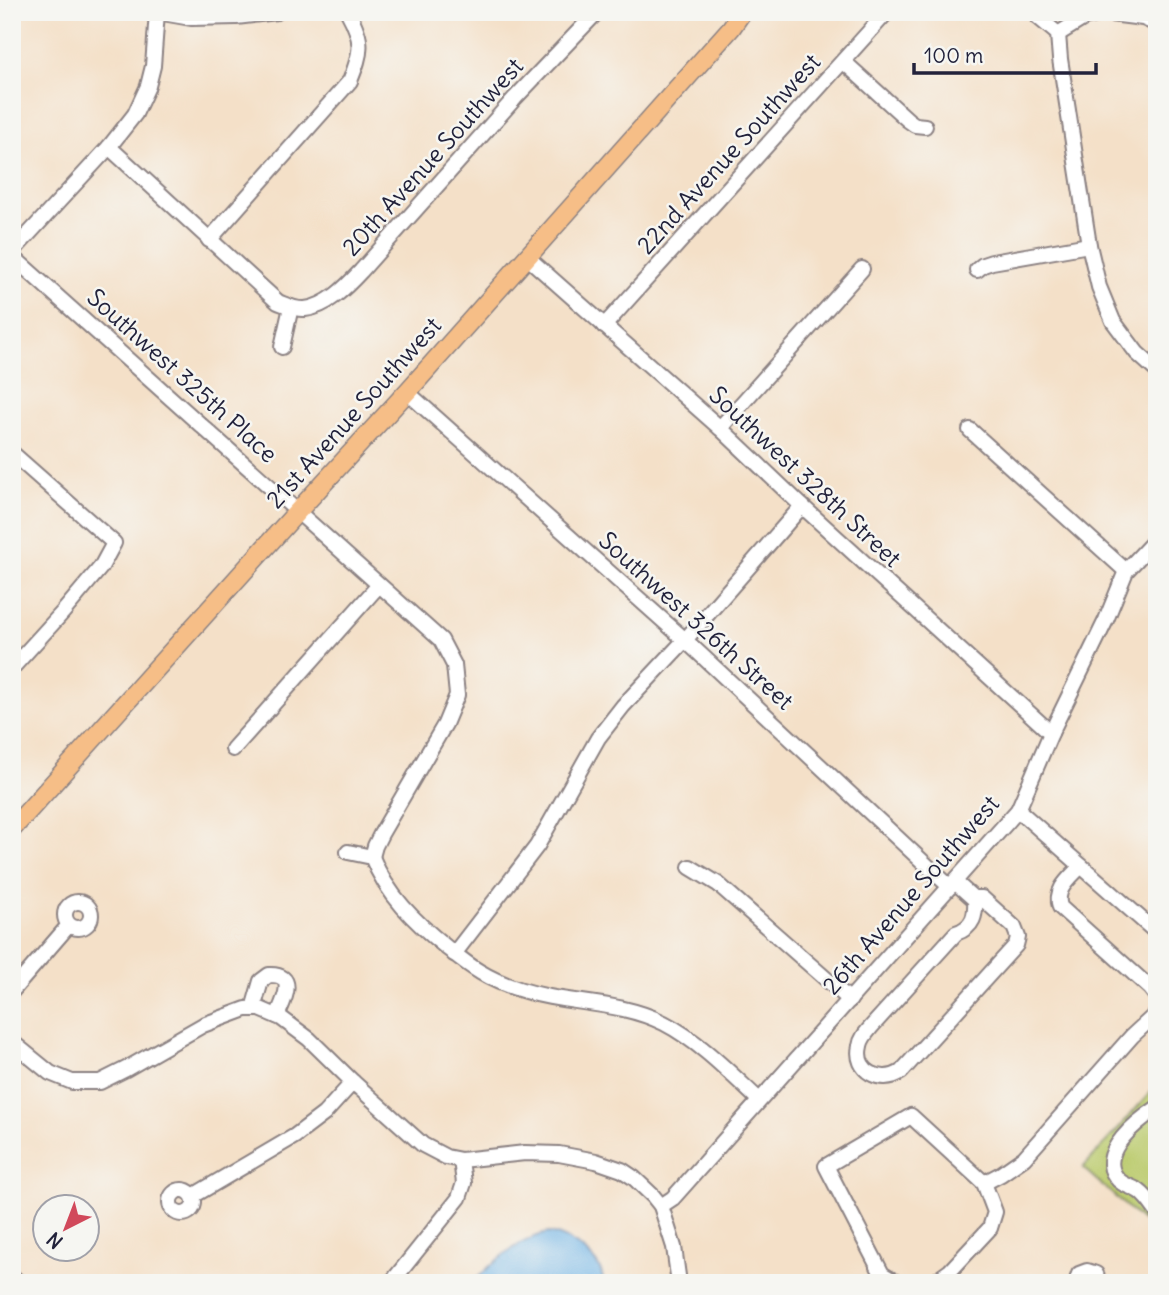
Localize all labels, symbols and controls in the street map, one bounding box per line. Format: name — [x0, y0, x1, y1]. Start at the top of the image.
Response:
scale bar — [914, 32, 1096, 76]
text: 100 m — [924, 42, 983, 69]
street label: 22nd Avenue Southwest — [630, 47, 826, 260]
street label: 20th Avenue Southwest — [335, 51, 529, 262]
street label: Southwest 325th Place — [81, 282, 284, 469]
street label: 21st Avenue Southwest — [259, 311, 447, 514]
street label: Southwest 328th Street — [704, 380, 908, 573]
street label: Southwest 326th Street — [593, 525, 800, 716]
street label: 26th Avenue Southwest — [816, 789, 1005, 1000]
north arrow — [32, 1194, 102, 1264]
text: N — [42, 1227, 68, 1254]

